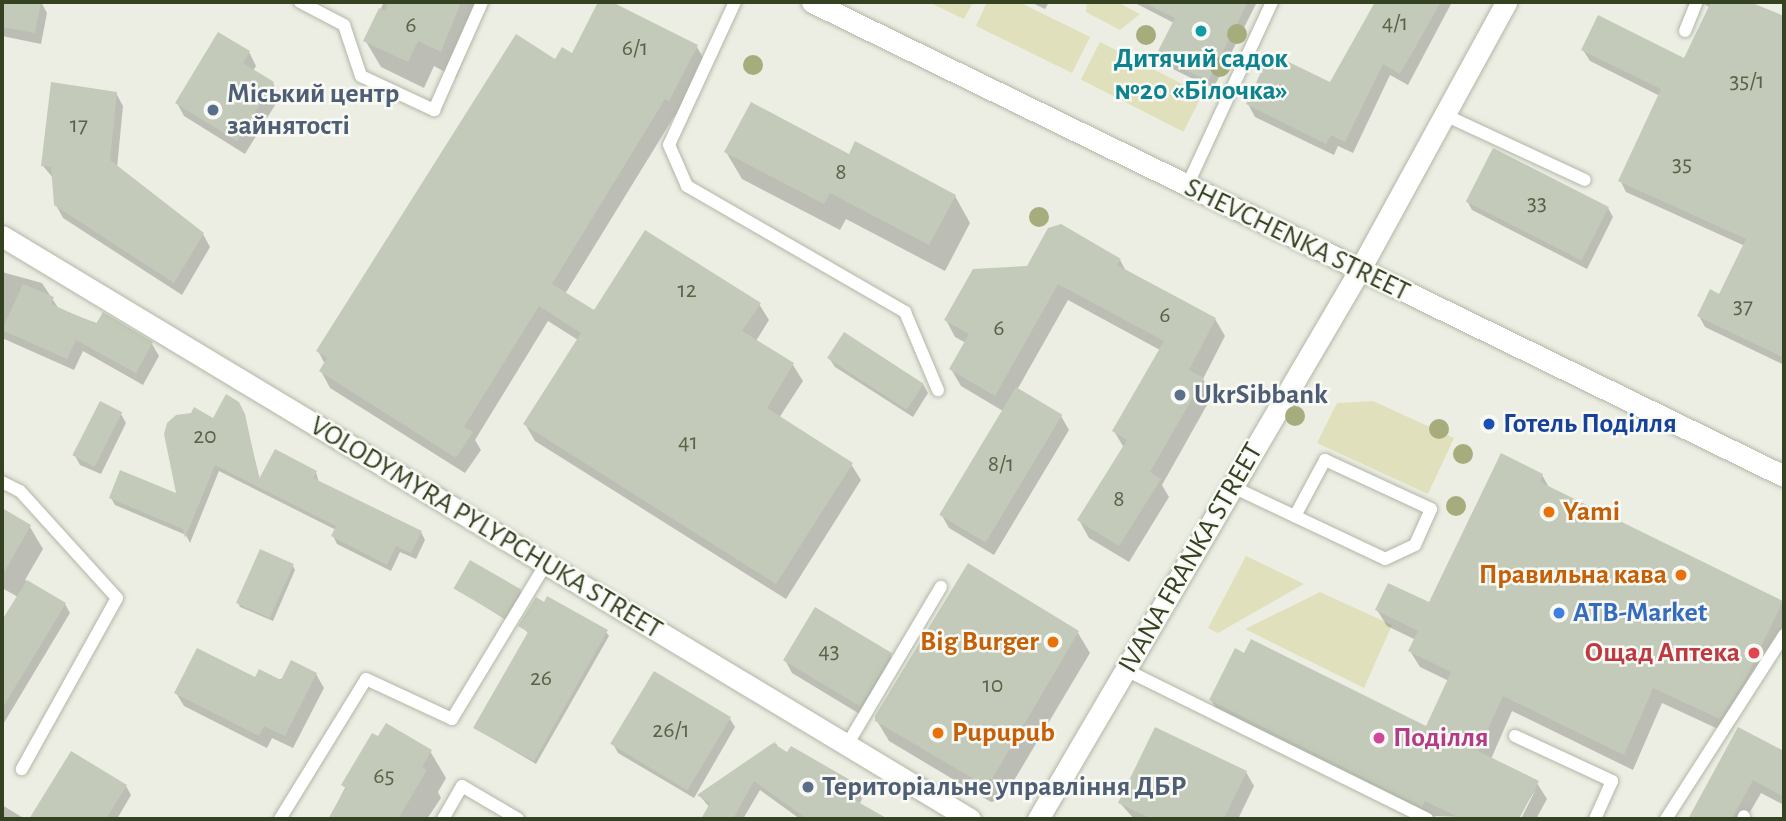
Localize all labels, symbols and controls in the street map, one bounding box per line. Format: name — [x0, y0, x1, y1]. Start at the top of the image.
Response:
house number: 4/1 — [1382, 10, 1408, 38]
house number: 6 — [405, 12, 417, 40]
marker: Дитячий садок №20 «Білочка» — [1193, 23, 1209, 39]
house number: 6/1 — [622, 35, 648, 63]
place label: Дитячий садок №20 «Білочка» — [1114, 42, 1288, 108]
house number: 35/1 — [1729, 68, 1765, 96]
place label: Міський центр зайнятості — [227, 77, 399, 143]
marker: Міський центр зайнятості — [205, 102, 221, 118]
house number: 17 — [70, 112, 88, 140]
house number: 35 — [1672, 151, 1692, 179]
house number: 8 — [835, 159, 847, 187]
street label: SHEVCHENKA STREET — [1179, 171, 1415, 309]
house number: 33 — [1527, 190, 1547, 218]
house number: 12 — [677, 277, 697, 305]
house number: 37 — [1733, 293, 1753, 321]
house number: 6 — [1159, 302, 1171, 330]
house number: 6 — [993, 315, 1005, 343]
place label: UkrSibbank — [1194, 378, 1328, 412]
marker: UkrSibbank — [1172, 387, 1188, 403]
place label: Готель Поділля — [1503, 407, 1677, 441]
street label: VOLODYMYRA PYLYPCHUKA STREET — [304, 409, 668, 647]
marker: Готель Поділля — [1481, 416, 1497, 432]
house number: 20 — [193, 423, 217, 451]
house number: 41 — [678, 429, 698, 457]
street label: IVANA FRANKA STREET — [1111, 437, 1271, 679]
house number: 8/1 — [988, 451, 1014, 479]
house number: 8 — [1113, 486, 1125, 514]
place label: Yami — [1563, 495, 1620, 529]
marker: Yami — [1541, 504, 1557, 520]
place label: Правильна кава — [1479, 558, 1667, 592]
marker: Правильна кава — [1673, 567, 1689, 583]
place label: ATB-Market — [1573, 596, 1707, 630]
marker: ATB-Market — [1551, 605, 1567, 621]
place label: Big Burger — [920, 625, 1039, 659]
marker: Big Burger — [1045, 634, 1061, 650]
place label: Ощад Аптека — [1584, 636, 1740, 670]
house number: 43 — [818, 638, 840, 666]
marker: Ощад Аптека — [1746, 645, 1762, 661]
house number: 26 — [530, 665, 552, 693]
house number: 10 — [983, 672, 1003, 700]
place label: Pupupub — [952, 716, 1055, 750]
house number: 26/1 — [652, 717, 690, 745]
place label: Поділля — [1393, 721, 1489, 755]
marker: Pupupub — [930, 725, 946, 741]
marker: Поділля — [1371, 730, 1387, 746]
house number: 65 — [373, 763, 395, 791]
place label: Територіальне управління ДБР — [822, 770, 1186, 804]
marker: Територіальне управління ДБР — [800, 779, 816, 795]

